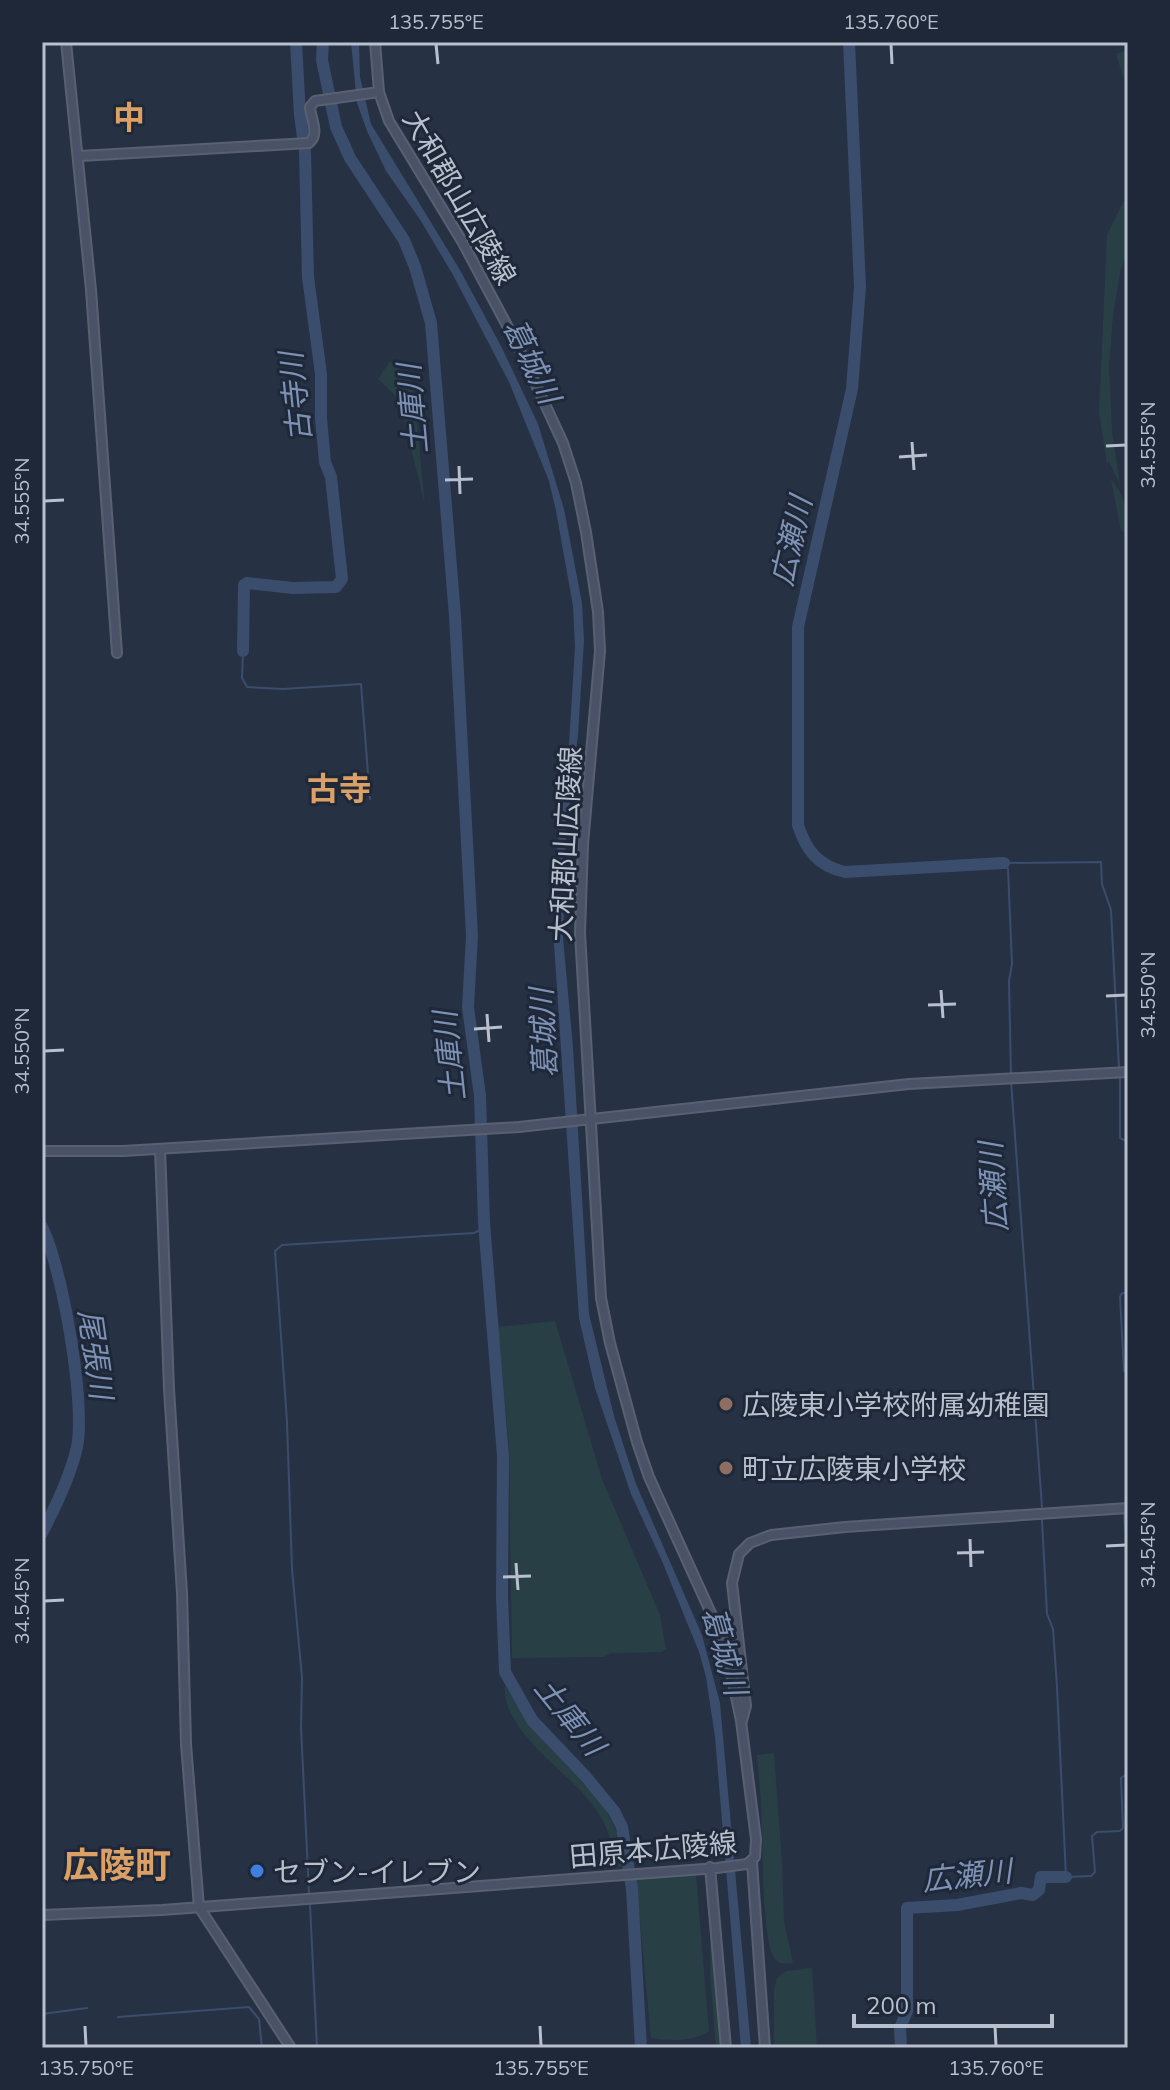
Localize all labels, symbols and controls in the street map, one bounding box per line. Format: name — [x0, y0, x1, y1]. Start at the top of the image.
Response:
text: 135.755°E — [388, 9, 484, 34]
text: 135.760°E — [843, 9, 939, 34]
district label: 中 — [113, 97, 145, 137]
street label: 大和郡山広陵線 — [396, 103, 524, 291]
water label: 葛城川 — [495, 312, 570, 412]
water label: 古寺川 — [271, 347, 319, 444]
water label: 土庫川 — [389, 360, 435, 455]
text: 34.555°N — [1135, 402, 1160, 488]
text: 34.555°N — [9, 458, 34, 544]
water label: 広瀬川 — [762, 490, 820, 589]
street label: 大和郡山広陵線 — [542, 745, 588, 943]
district label: 古寺 — [307, 768, 371, 808]
text: 34.550°N — [1135, 952, 1160, 1038]
water label: 葛城川 — [522, 984, 564, 1079]
water label: 土庫川 — [425, 1006, 473, 1103]
text: 34.550°N — [9, 1008, 34, 1094]
water label: 広瀬川 — [971, 1138, 1015, 1233]
water label: 尾張川 — [71, 1307, 121, 1404]
place label: 広陵東小学校附属幼稚園 — [742, 1387, 1050, 1422]
marker: 広陵東小学校附属幼稚園 — [717, 1395, 735, 1413]
place label: 町立広陵東小学校 — [742, 1451, 966, 1486]
marker: 町立広陵東小学校 — [717, 1459, 735, 1477]
text: 34.545°N — [1135, 1502, 1160, 1588]
text: 34.545°N — [9, 1558, 34, 1644]
water label: 葛城川 — [694, 1603, 756, 1702]
water label: 土庫川 — [527, 1669, 615, 1765]
street label: 田原本広陵線 — [568, 1824, 738, 1874]
district label: 広陵町 — [63, 1842, 171, 1887]
water label: 広瀬川 — [920, 1851, 1017, 1899]
place label: セブン-イレブン — [273, 1854, 481, 1889]
marker: セブン-イレブン — [248, 1862, 266, 1880]
scale bar — [854, 1978, 1052, 2028]
text: 200 m — [866, 1990, 937, 2020]
text: 135.750°E — [38, 2055, 134, 2080]
text: 135.755°E — [493, 2055, 589, 2080]
text: 135.760°E — [948, 2055, 1044, 2080]

